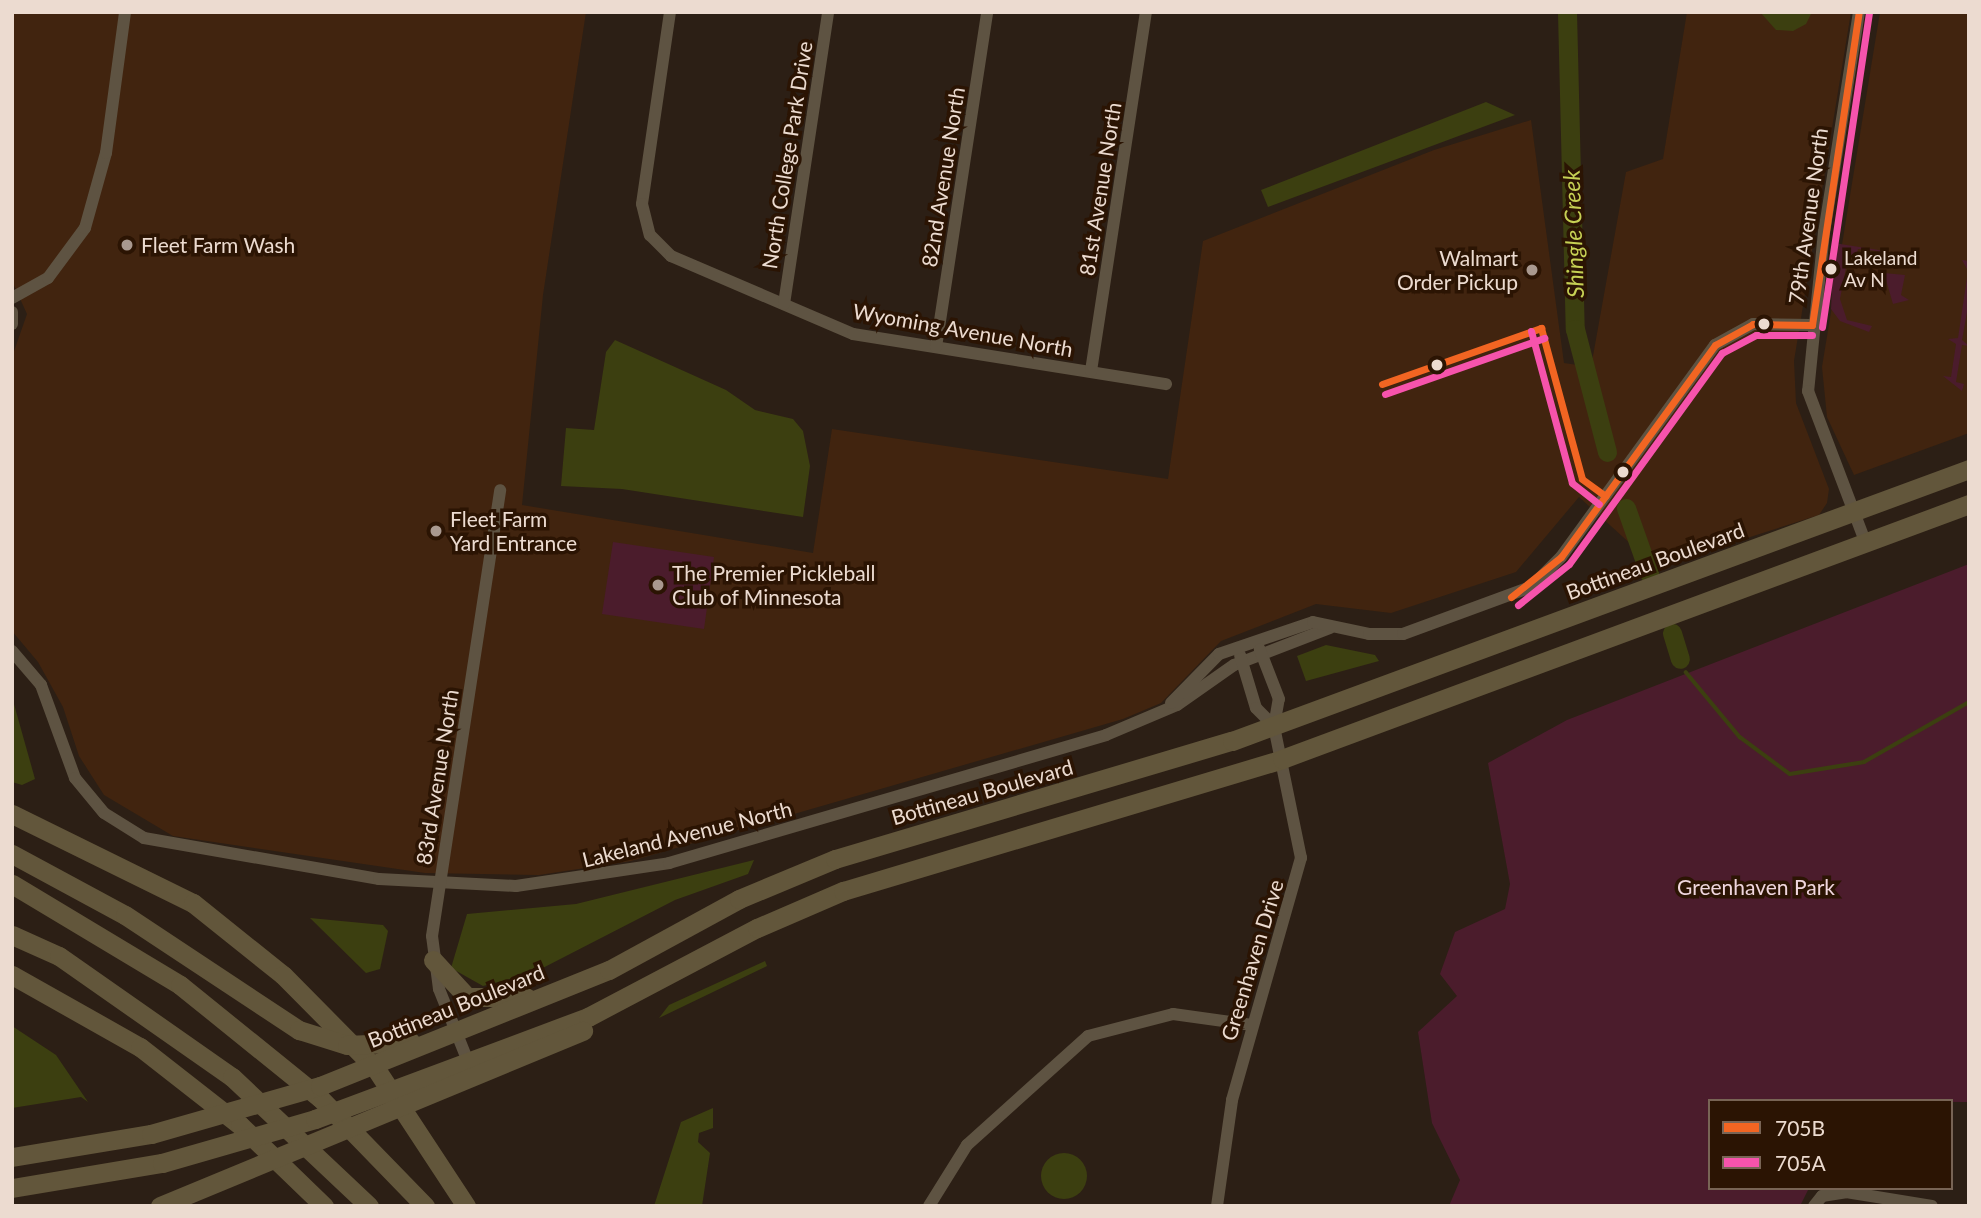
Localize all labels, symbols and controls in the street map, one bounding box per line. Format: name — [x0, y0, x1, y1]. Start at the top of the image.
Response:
street label: North College Park Drive — [757, 39, 817, 271]
street label: 82nd Avenue North — [916, 85, 970, 269]
street label: 81st Avenue North — [1074, 100, 1126, 278]
street label: 79th Avenue North — [1783, 126, 1833, 306]
water label: Shingle Creek — [1557, 169, 1589, 299]
place label: Fleet Farm Wash — [141, 232, 296, 258]
marker: Fleet Farm Wash — [119, 237, 135, 253]
place label: Walmart Order Pickup — [1397, 245, 1518, 295]
place label: Lakeland Av N — [1844, 247, 1918, 291]
marker: Walmart Order Pickup — [1524, 262, 1540, 278]
marker: Lakeland Av N — [1824, 262, 1838, 276]
street label: Wyoming Avenue North — [851, 298, 1075, 362]
unlabelled marker — [1757, 317, 1771, 331]
unlabelled marker — [1430, 358, 1444, 372]
unlabelled marker — [1616, 465, 1630, 479]
place label: Fleet Farm Yard Entrance — [450, 506, 577, 556]
street label: Bottineau Boulevard — [1562, 517, 1748, 605]
marker: Fleet Farm Yard Entrance — [428, 523, 444, 539]
place label: The Premier Pickleball Club of Minnesota — [672, 560, 876, 610]
marker: The Premier Pickleball Club of Minnesota — [650, 577, 666, 593]
street label: 83rd Avenue North — [411, 687, 463, 867]
street label: Bottineau Boulevard — [888, 754, 1076, 830]
street label: Lakeland Avenue North — [579, 796, 795, 872]
park label: Greenhaven Park — [1677, 874, 1835, 900]
street label: Greenhaven Drive — [1216, 876, 1288, 1044]
street label: Bottineau Boulevard — [364, 959, 548, 1053]
legend — [1708, 1099, 1953, 1190]
text: 705B — [1775, 1115, 1825, 1140]
text: 705A — [1775, 1150, 1826, 1175]

